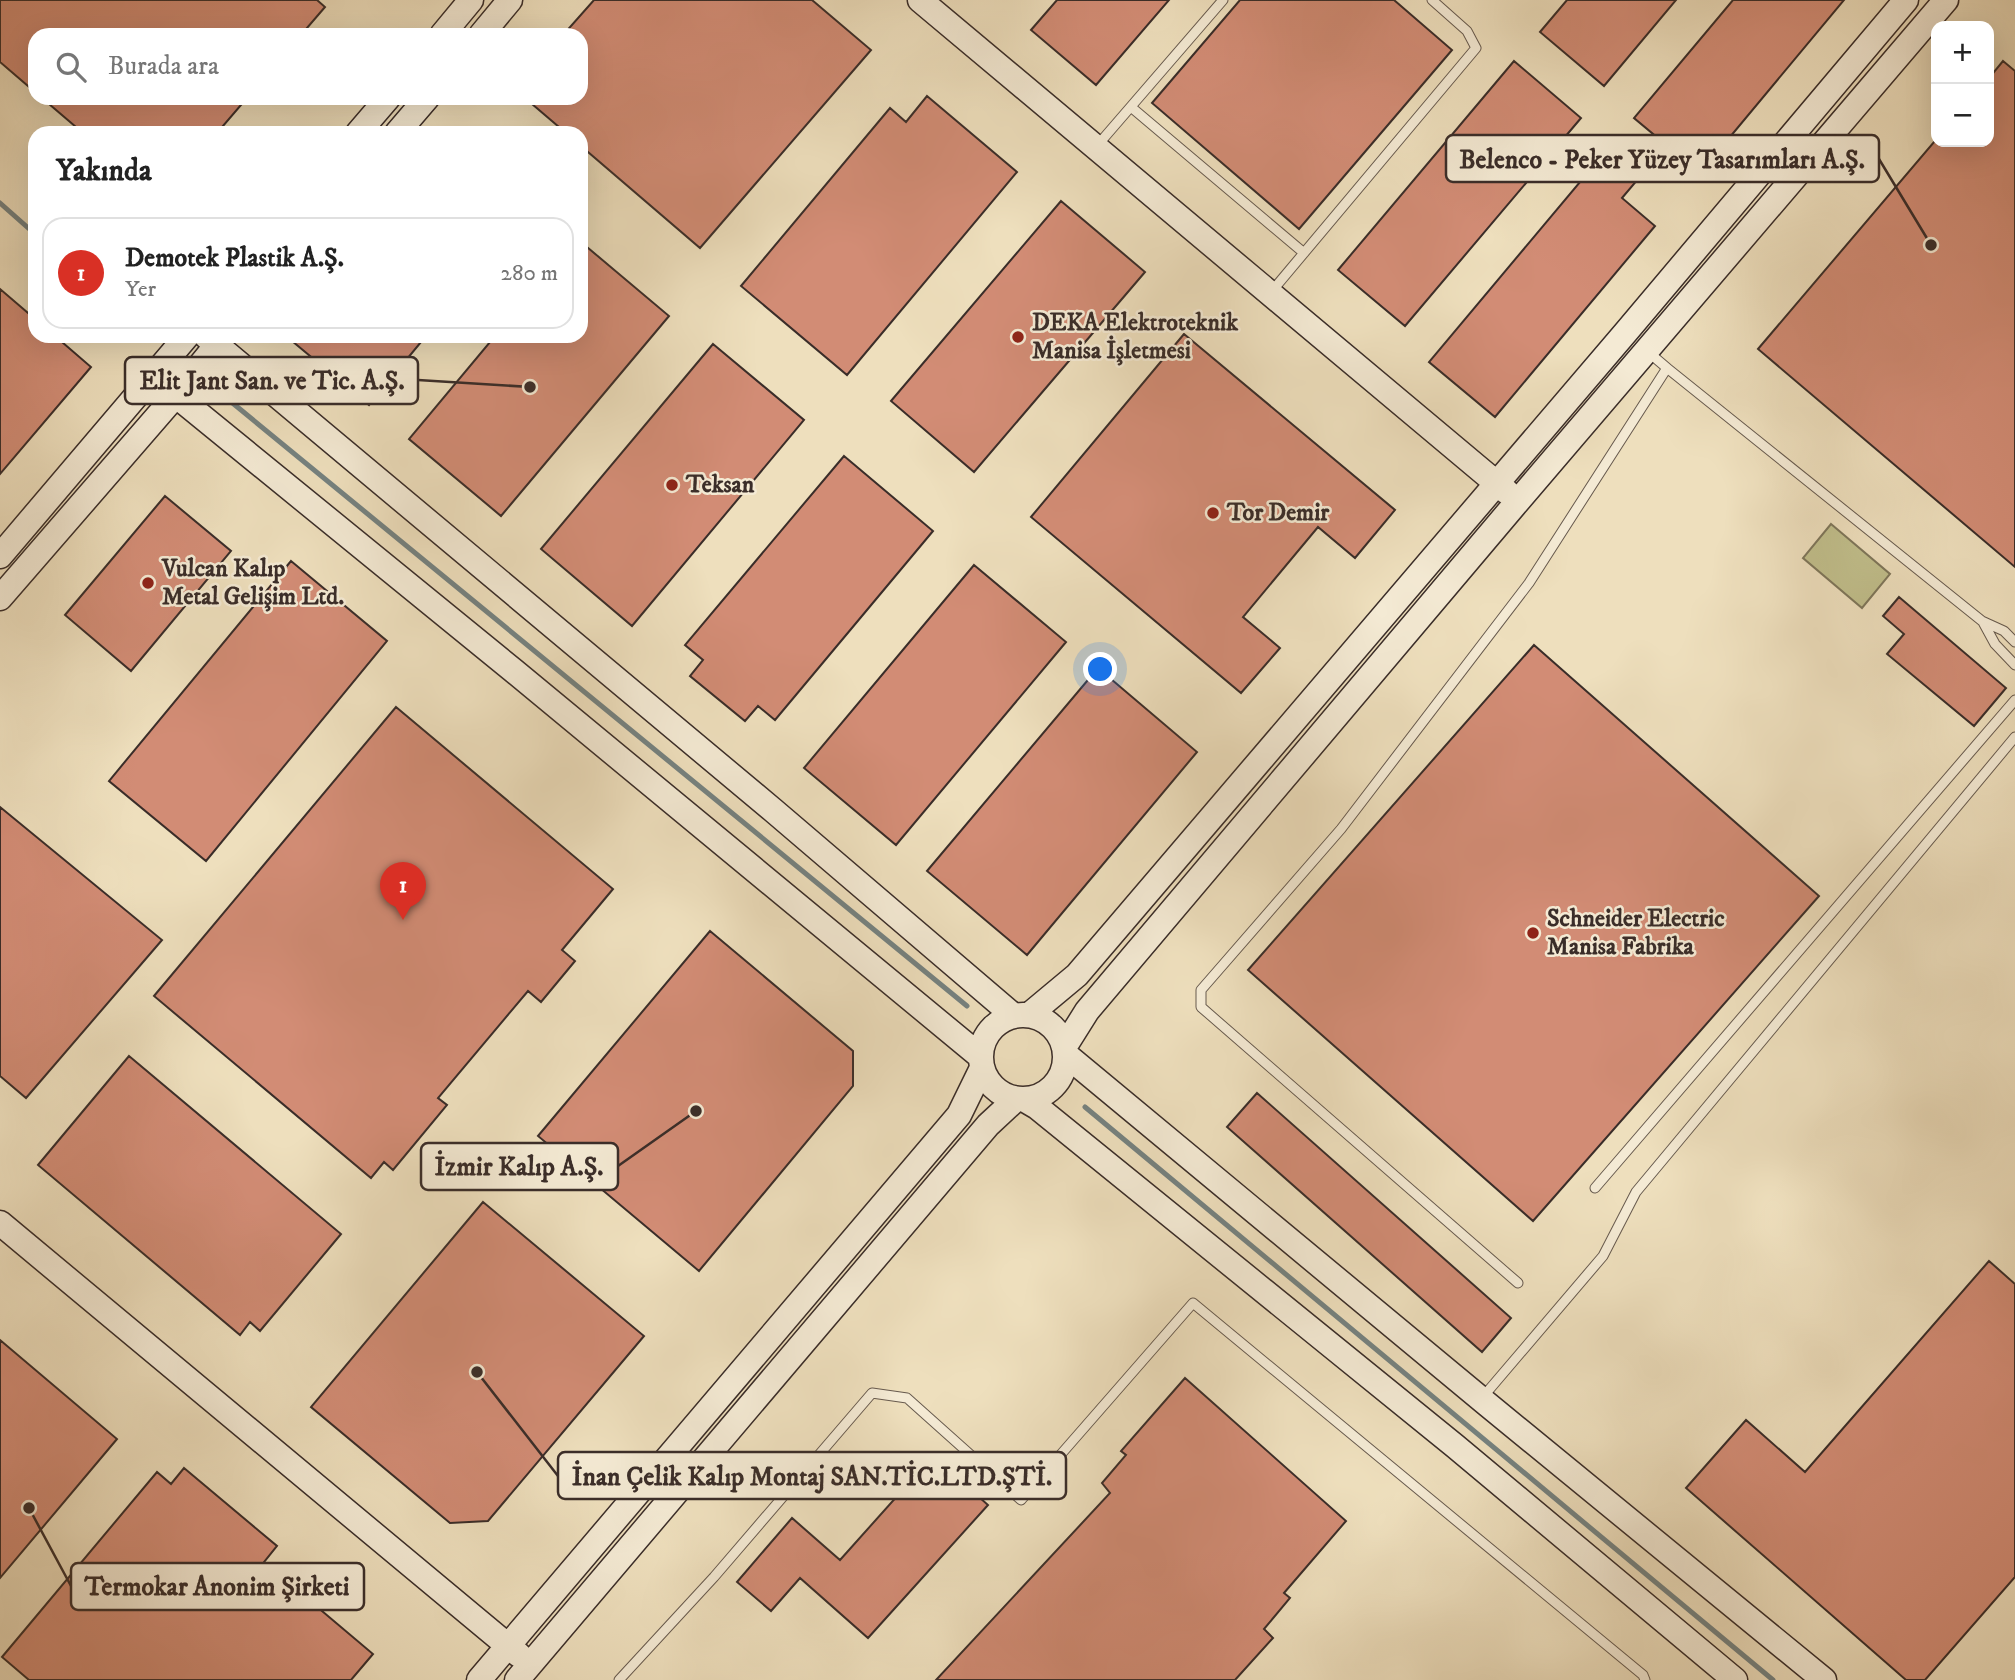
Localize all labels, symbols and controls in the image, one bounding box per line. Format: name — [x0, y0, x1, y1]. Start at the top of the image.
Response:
map controls — [1931, 21, 1994, 147]
button: + — [1931, 21, 1994, 84]
search box — [28, 28, 588, 105]
icon: search — [52, 48, 90, 86]
text: Burada ara — [108, 50, 219, 83]
button: − — [1931, 84, 1994, 147]
callout: Belenco - Peker Yüzey Tasarımları A.Ş. — [1446, 135, 1879, 182]
text: Belenco - Peker Yüzey Tasarımları A.Ş. — [1459, 144, 1865, 177]
text: Yakında — [56, 153, 152, 190]
text: Demotek Plastik A.Ş. — [125, 242, 344, 275]
text: 1 — [77, 259, 85, 288]
text: 280 m — [501, 259, 558, 288]
text: Yer — [125, 275, 156, 304]
place label: DEKA Elektroteknik Manisa İşletmesi — [1032, 308, 1239, 366]
marker: DEKA Elektroteknik Manisa İşletmesi — [1010, 329, 1026, 345]
callout: Elit Jant San. ve Tic. A.Ş. — [125, 357, 418, 404]
text: Elit Jant San. ve Tic. A.Ş. — [139, 365, 405, 398]
place label: Teksan — [685, 470, 755, 500]
marker: Teksan — [664, 477, 680, 493]
place label: Tor Demir — [1226, 498, 1330, 528]
marker: Tor Demir — [1205, 505, 1221, 521]
place label: Vulcan Kalıp Metal Gelişim Ltd. — [161, 554, 344, 612]
marker: Vulcan Kalıp Metal Gelişim Ltd. — [140, 575, 156, 591]
your location — [1083, 652, 1117, 686]
pin: 1 — [380, 862, 426, 920]
place label: Schneider Electric Manisa Fabrika — [1547, 904, 1725, 962]
marker: Schneider Electric Manisa Fabrika — [1525, 925, 1541, 941]
callout: İzmir Kalıp A.Ş. — [421, 1143, 618, 1190]
text: İzmir Kalıp A.Ş. — [435, 1150, 603, 1184]
callout: İnan Çelik Kalıp Montaj SAN.TİC.LTD.ŞTİ. — [558, 1452, 1066, 1499]
text: İnan Çelik Kalıp Montaj SAN.TİC.LTD.ŞTİ. — [572, 1460, 1052, 1494]
callout: Termokar Anonim Şirketi — [71, 1563, 364, 1610]
text: Termokar Anonim Şirketi — [83, 1571, 350, 1604]

